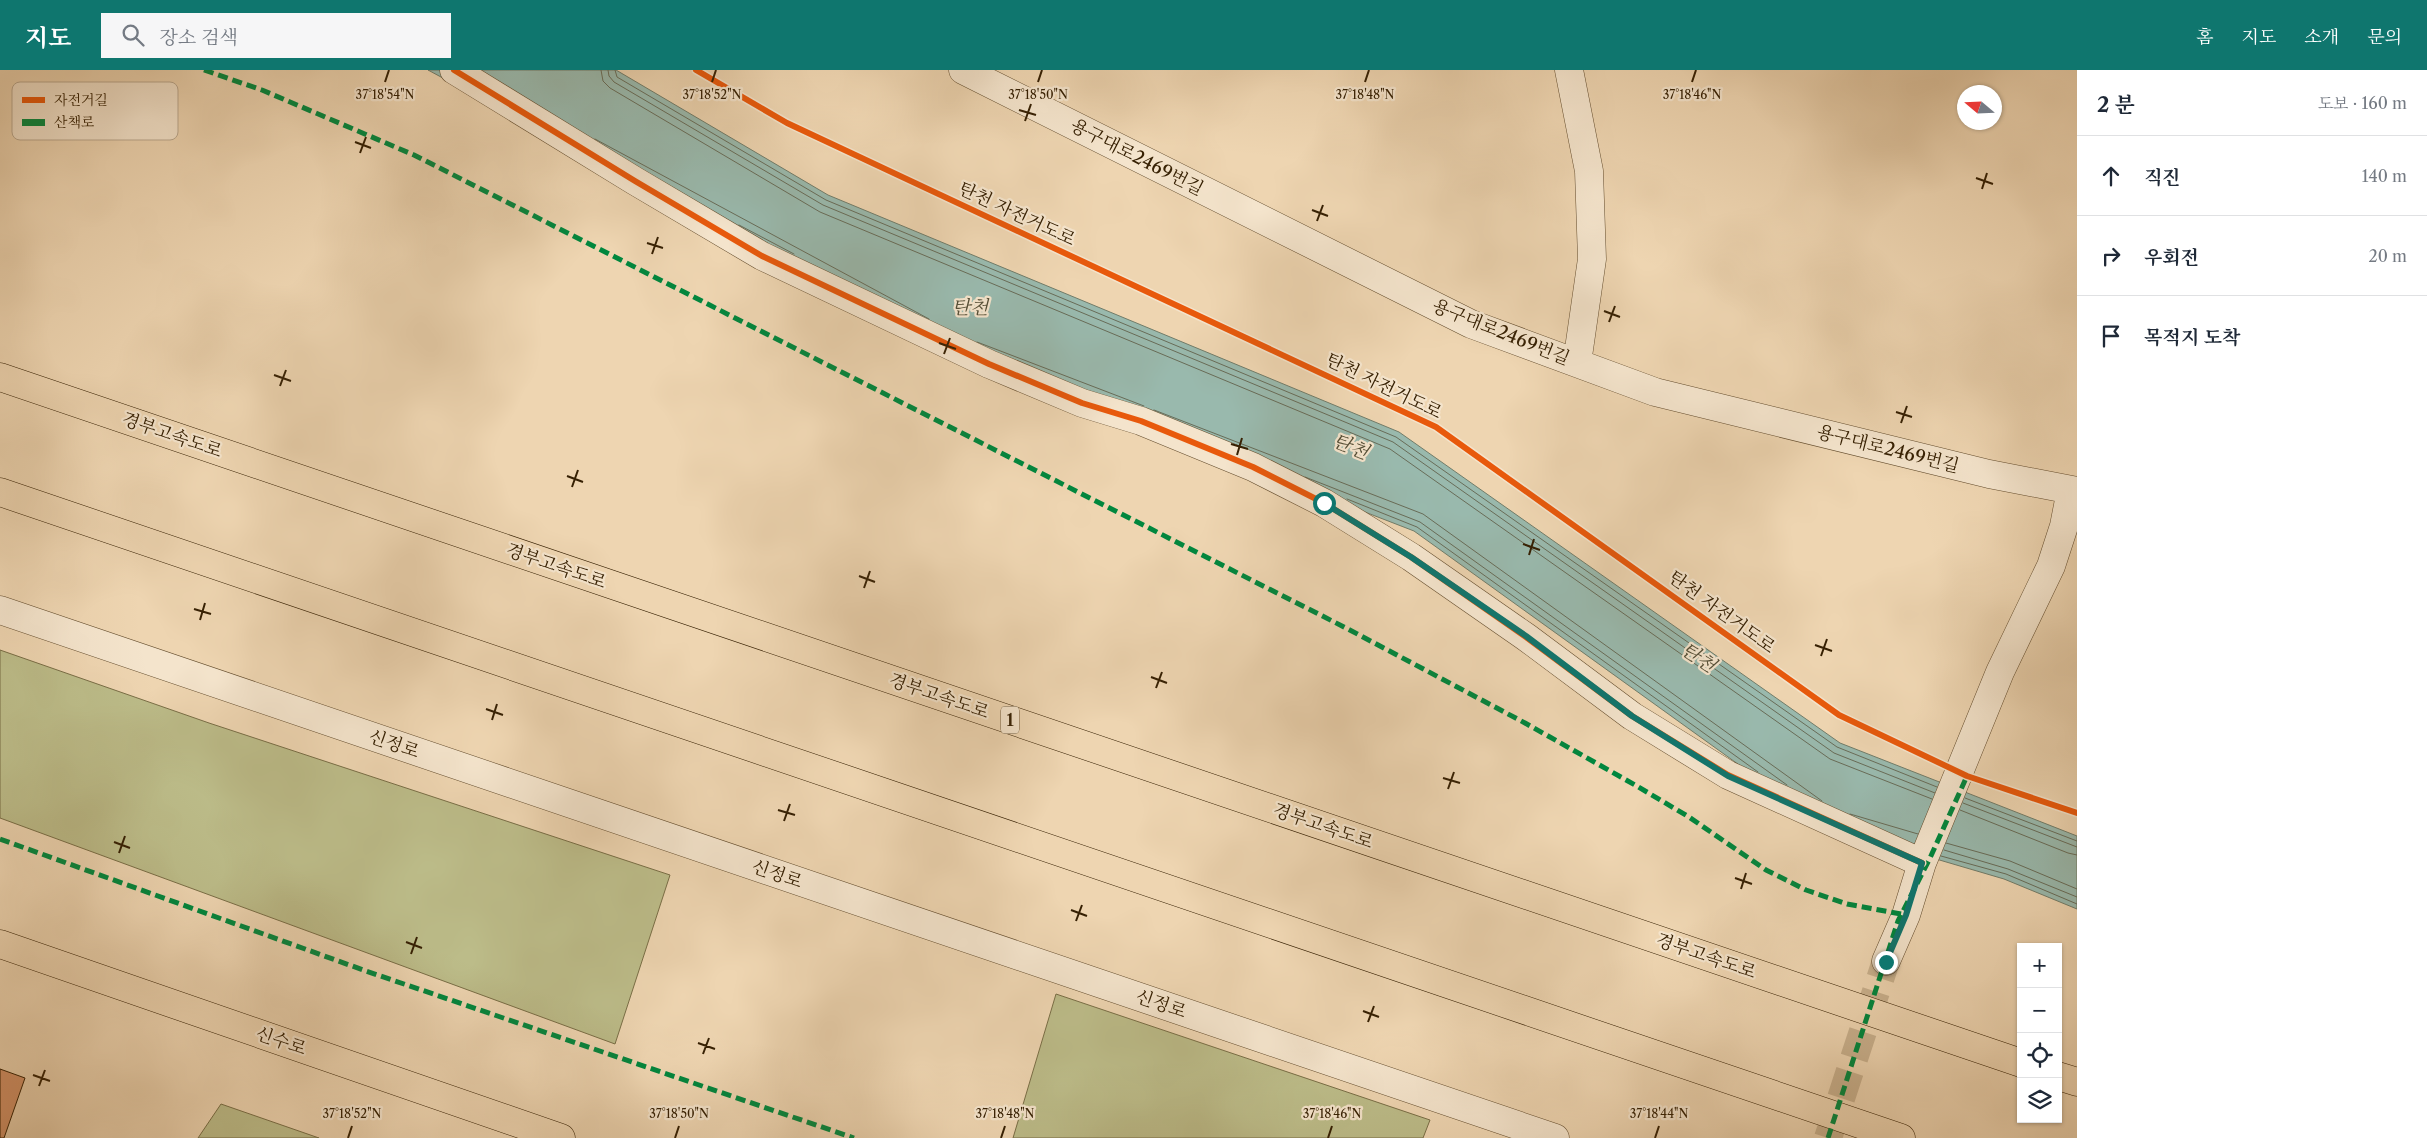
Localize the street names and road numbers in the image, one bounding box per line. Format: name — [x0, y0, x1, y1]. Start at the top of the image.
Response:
street label: 용구대로2469번길 — [1067, 114, 1207, 200]
street label: 탄천 자전거도로 — [955, 177, 1079, 251]
street label: 용구대로2469번길 — [1429, 294, 1573, 370]
street label: 탄천 자전거도로 — [1322, 348, 1446, 424]
street label: 경부고속도로 — [119, 408, 225, 462]
street label: 용구대로2469번길 — [1814, 421, 1962, 477]
street label: 경부고속도로 — [503, 539, 609, 593]
street label: 탄천 자전거도로 — [1664, 566, 1780, 658]
street label: 경부고속도로 — [886, 669, 992, 723]
road number: 1 — [1001, 706, 1019, 734]
street label: 신정로 — [366, 725, 422, 763]
street label: 경부고속도로 — [1270, 799, 1376, 853]
street label: 신정로 — [749, 855, 805, 893]
street label: 경부고속도로 — [1653, 929, 1759, 983]
street label: 신정로 — [1133, 985, 1189, 1023]
street label: 신수로 — [253, 1022, 309, 1060]

